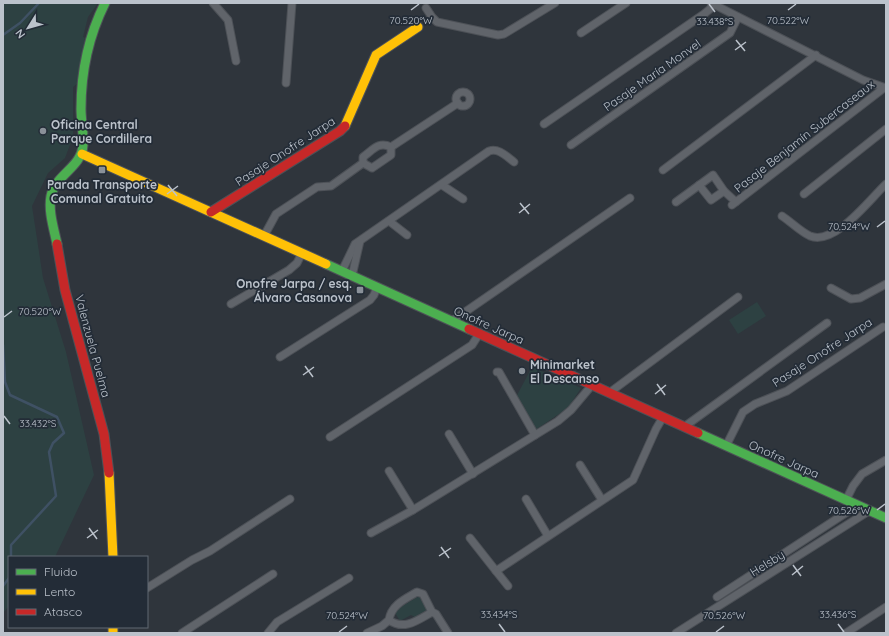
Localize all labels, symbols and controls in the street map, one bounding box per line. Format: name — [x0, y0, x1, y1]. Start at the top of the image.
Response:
north arrow — [8, 8, 48, 48]
text: 70.520°W — [390, 14, 433, 27]
text: 70.522°W — [767, 14, 810, 27]
text: 33.438°S — [697, 15, 734, 28]
text: N — [12, 27, 28, 41]
street label: Pasaje María Monvel — [600, 36, 704, 114]
street label: Pasaje Benjamín Subercaseaux — [731, 76, 877, 196]
street label: Pasaje Onofre Jarpa — [232, 113, 338, 189]
place label: Oficina Central Parque Cordillera — [51, 117, 152, 146]
marker: Oficina Central Parque Cordillera — [38, 126, 48, 136]
marker: Parada Transporte Comunal Gratuito — [97, 165, 107, 175]
place label: Parada Transporte Comunal Gratuito — [47, 177, 157, 206]
text: 70.524°W — [828, 220, 870, 233]
place label: Onofre Jarpa / esq. Álvaro Casanova — [236, 276, 352, 305]
marker: Onofre Jarpa / esq. Álvaro Casanova — [355, 285, 365, 295]
street label: Valenzuela Puelma — [72, 293, 114, 399]
street label: Onofre Jarpa — [451, 303, 527, 347]
text: 70.520°W — [19, 305, 62, 318]
street label: Pasaje Onofre Jarpa — [769, 314, 875, 390]
place label: Minimarket El Descanso — [530, 357, 600, 386]
marker: Minimarket El Descanso — [517, 366, 527, 376]
text: 33.432°S — [20, 417, 57, 430]
street label: Onofre Jarpa — [746, 437, 822, 481]
text: 70.526°W — [828, 504, 870, 517]
street label: Helsby — [747, 547, 787, 579]
legend — [8, 556, 148, 628]
text: Fluido — [44, 564, 77, 579]
text: Lento — [44, 584, 75, 599]
text: Atasco — [44, 604, 82, 619]
text: 33.434°S — [481, 608, 518, 621]
text: 33.436°S — [820, 608, 857, 621]
text: 70.524°W — [326, 609, 368, 622]
text: 70.526°W — [703, 609, 745, 622]

